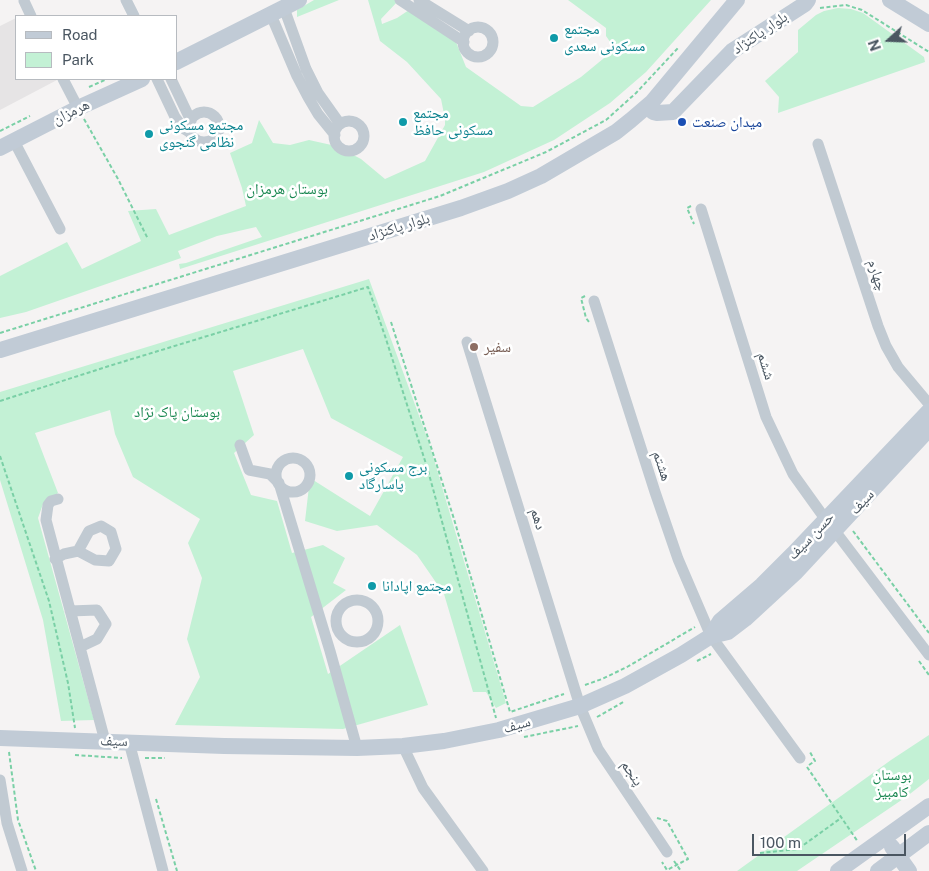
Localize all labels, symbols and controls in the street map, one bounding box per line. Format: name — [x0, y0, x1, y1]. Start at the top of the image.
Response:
street label: بلوار پاکنژاد — [729, 8, 791, 58]
legend — [15, 15, 178, 80]
north arrow — [864, 15, 914, 65]
place label: مجتمع مسکونی سعدی — [564, 20, 645, 55]
text: Road — [62, 26, 98, 43]
marker: مجتمع مسکونی سعدی — [548, 32, 560, 44]
text: N — [866, 37, 884, 53]
text: Park — [62, 51, 94, 68]
street label: هرمزان — [50, 95, 92, 129]
place label: مجتمع مسکونی حافظ — [413, 104, 493, 139]
place label: میدان صنعت — [692, 113, 762, 131]
place label: مجتمع مسکونی نظامی گنجوی — [159, 116, 243, 151]
marker: مجتمع مسکونی حافظ — [397, 116, 409, 128]
marker: میدان صنعت — [676, 116, 688, 128]
marker: مجتمع مسکونی نظامی گنجوی — [143, 128, 155, 140]
park label: بوستان هرمزان — [246, 180, 328, 198]
street label: بلوار پاکنژاد — [366, 209, 432, 245]
street label: چهارم — [863, 257, 891, 293]
place label: سفیر — [484, 338, 511, 356]
marker: سفیر — [468, 341, 480, 353]
street label: ششم — [753, 350, 779, 382]
park label: بوستان پاک نژاد — [134, 403, 220, 421]
street label: هشتم — [649, 449, 675, 483]
place label: برج مسکونی پاسارگاد — [359, 458, 427, 493]
marker: برج مسکونی پاسارگاد — [343, 470, 355, 482]
street label: سیف — [846, 486, 878, 518]
street label: دهم — [526, 506, 550, 532]
street label: حسن سیف — [784, 508, 838, 564]
place label: مجتمع اپادانا — [382, 577, 451, 595]
marker: مجتمع اپادانا — [366, 580, 378, 592]
street label: سیف — [501, 713, 533, 737]
street label: سیف — [100, 732, 128, 750]
street label: پنجم — [617, 757, 647, 789]
park label: بوستان کامبیز — [873, 766, 911, 801]
scale bar — [754, 824, 908, 856]
text: 100 m — [760, 834, 801, 851]

